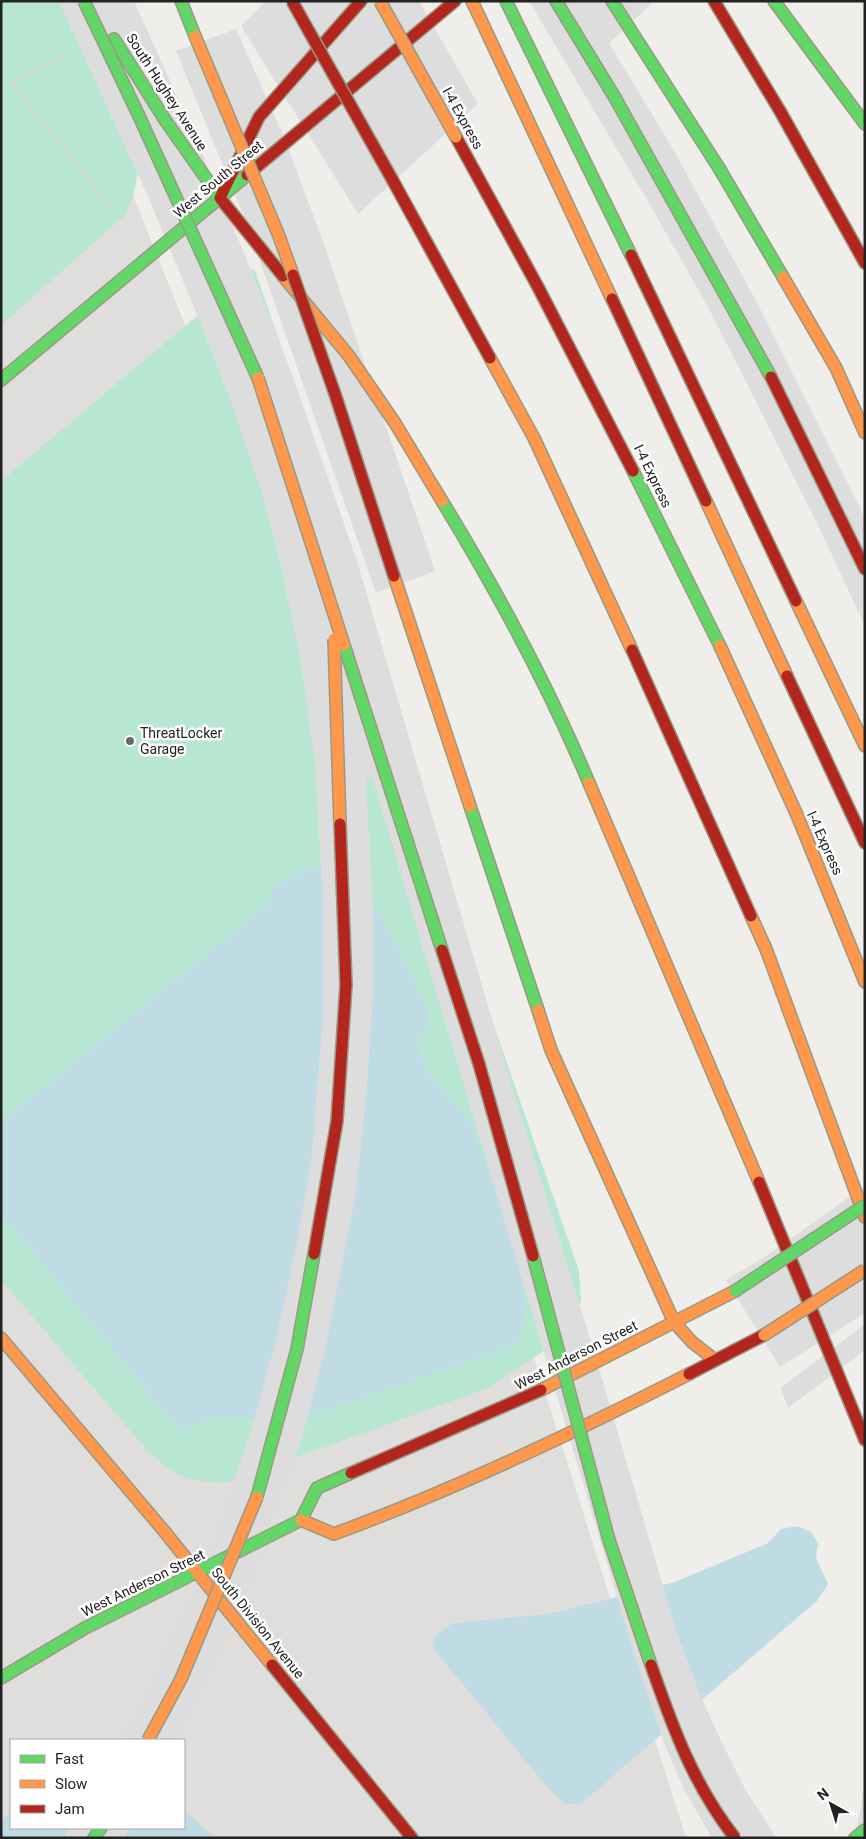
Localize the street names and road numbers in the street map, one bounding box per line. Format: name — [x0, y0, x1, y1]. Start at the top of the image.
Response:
street label: South Hughey Avenue — [123, 30, 211, 154]
street label: I-4 Express — [439, 84, 487, 152]
street label: West South Street — [170, 137, 266, 221]
street label: I-4 Express — [631, 442, 675, 510]
street label: I-4 Express — [804, 809, 846, 877]
street label: West Anderson Street — [512, 1317, 640, 1393]
street label: West Anderson Street — [79, 1546, 208, 1620]
street label: South Division Avenue — [208, 1564, 308, 1682]

